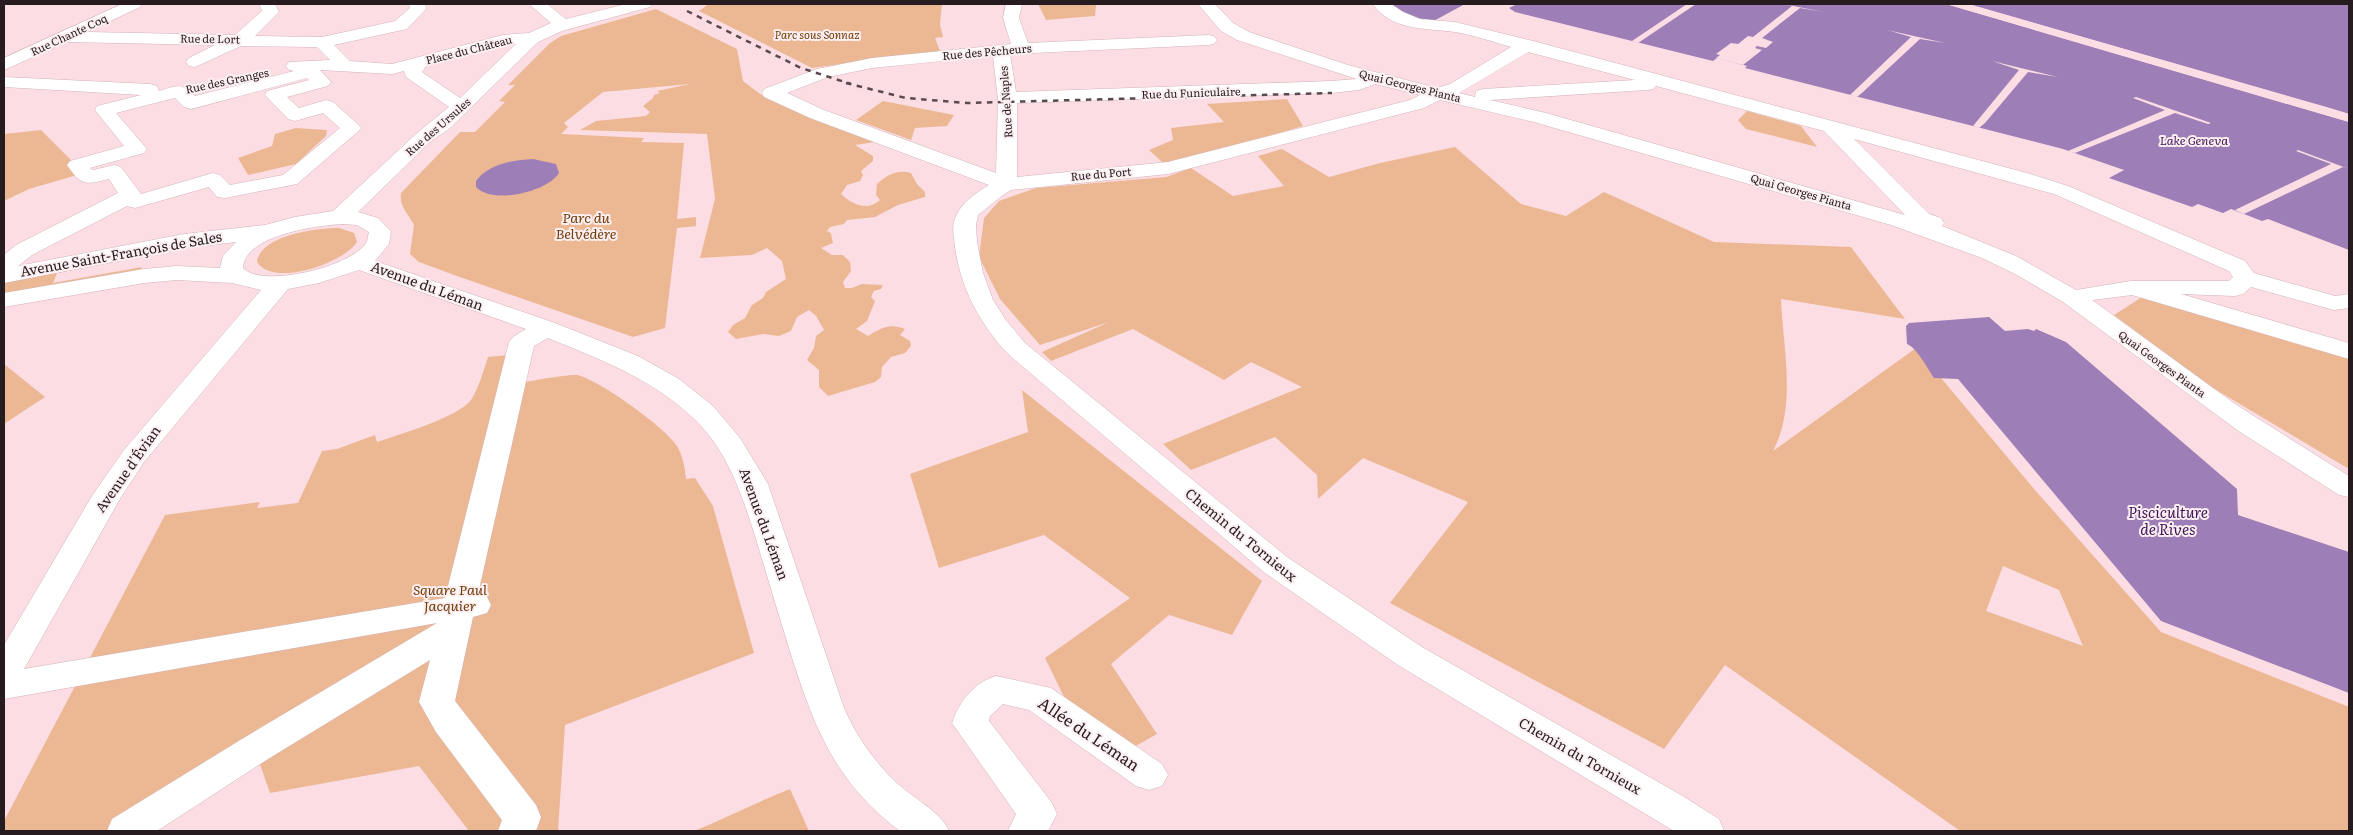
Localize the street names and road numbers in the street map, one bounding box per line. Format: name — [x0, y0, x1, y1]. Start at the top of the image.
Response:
street label: Rue Chante Coq — [28, 9, 110, 59]
street label: Rue de Lort — [180, 29, 241, 47]
street label: Place du Château — [424, 31, 514, 67]
street label: Rue des Pêcheurs — [942, 39, 1032, 63]
street label: Rue des Granges — [184, 63, 270, 97]
street label: Quai Georges Pianta — [1358, 65, 1463, 105]
street label: Rue de Naples — [995, 66, 1015, 139]
street label: Rue du Funiculaire — [1141, 82, 1241, 102]
street label: Rue des Ursules — [401, 93, 473, 159]
street label: Rue du Port — [1070, 162, 1132, 184]
street label: Quai Georges Pianta — [1749, 169, 1854, 213]
street label: Avenue Saint-François de Sales — [18, 225, 223, 281]
street label: Avenue du Léman — [368, 255, 486, 315]
street label: Quai Georges Pianta — [2116, 326, 2210, 400]
street label: Avenue d'Évian — [90, 421, 165, 516]
street label: Avenue du Léman — [735, 465, 795, 583]
street label: Chemin du Tornieux — [1182, 483, 1302, 586]
street label: Allée du Léman — [1034, 690, 1145, 776]
street label: Chemin du Tornieux — [1516, 712, 1645, 798]

